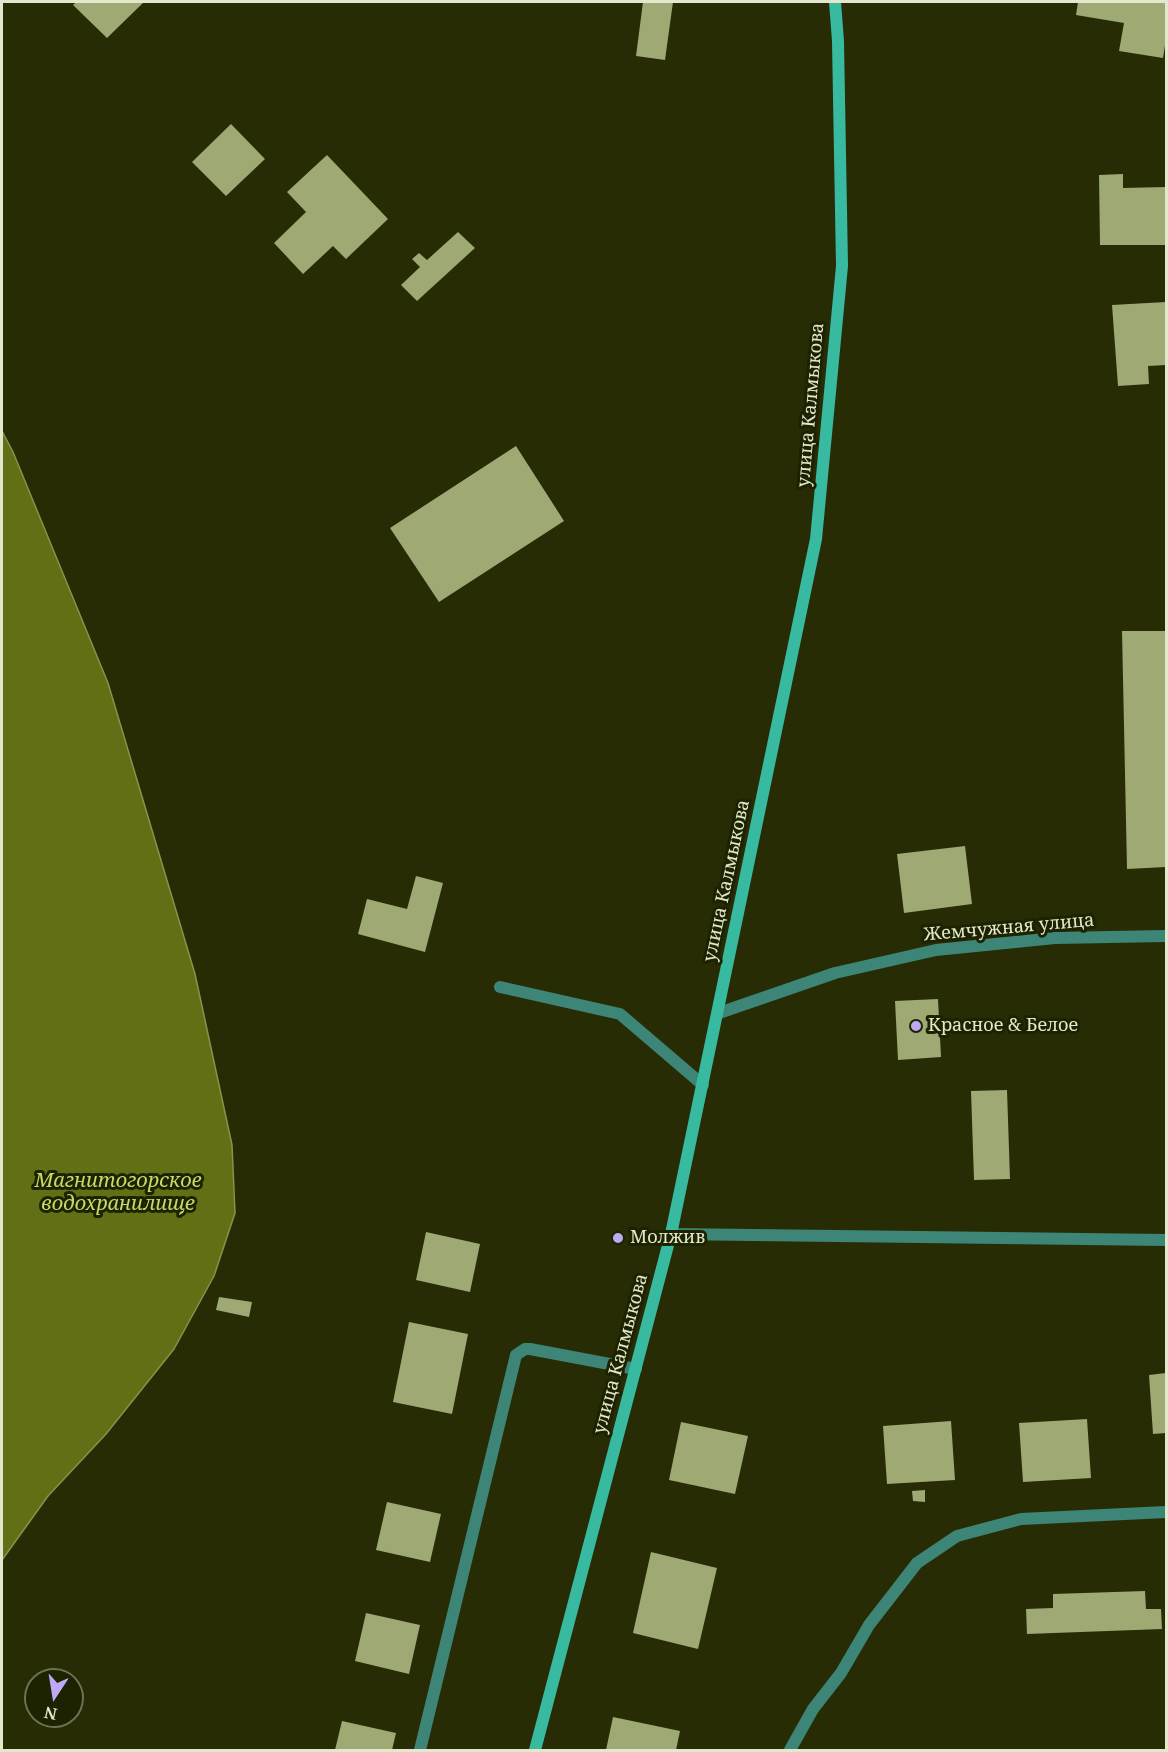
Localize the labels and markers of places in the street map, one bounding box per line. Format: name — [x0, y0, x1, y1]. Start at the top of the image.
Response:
place label: Красное & Белое — [928, 1015, 1078, 1037]
marker: Красное & Белое — [909, 1019, 923, 1033]
place label: Молжив — [630, 1227, 705, 1249]
marker: Молжив — [611, 1231, 625, 1245]

